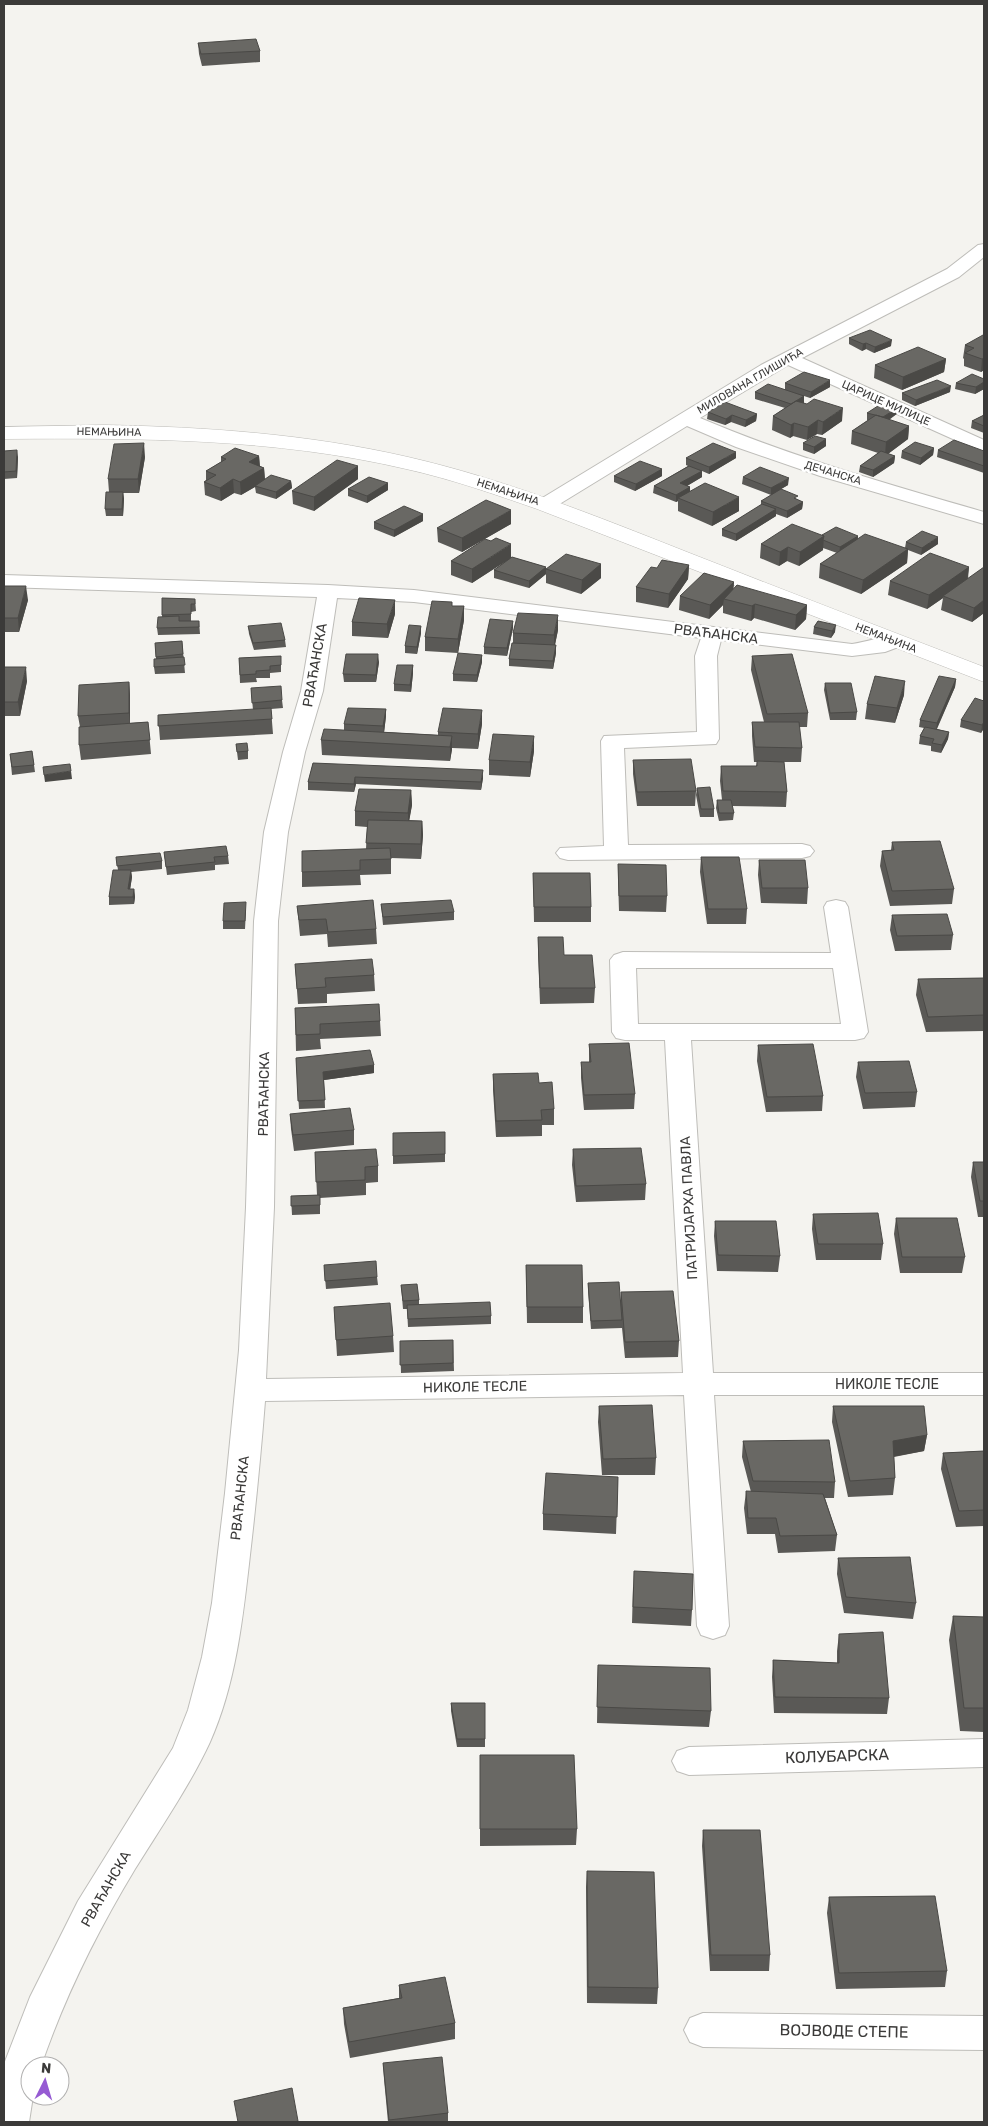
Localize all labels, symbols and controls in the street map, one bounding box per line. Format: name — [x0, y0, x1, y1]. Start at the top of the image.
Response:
street label: МИЛОВАНА ГЛИШИЋА — [695, 345, 806, 417]
street label: ЦАРИЦЕ МИЛИЦЕ — [840, 378, 933, 429]
street label: НЕМАЊИНА — [76, 425, 142, 439]
street label: ДЕЧАНСКА — [803, 458, 864, 488]
street label: НЕМАЊИНА — [475, 476, 542, 508]
street label: РВАЋАНСКА — [673, 620, 760, 648]
street label: НЕМАЊИНА — [853, 620, 919, 656]
street label: РВАЋАНСКА — [299, 621, 331, 708]
street label: РВАЋАНСКА — [255, 1051, 273, 1137]
street label: ПАТРИЈАРХА ПАВЛА — [677, 1135, 701, 1280]
street label: НИКОЛЕ ТЕСЛЕ — [835, 1376, 939, 1393]
street label: НИКОЛЕ ТЕСЛЕ — [423, 1378, 527, 1396]
street label: РВАЋАНСКА — [227, 1454, 253, 1541]
street label: КОЛУБАРСКА — [785, 1745, 890, 1767]
street label: РВАЋАНСКА — [77, 1847, 135, 1930]
street label: ВОЈВОДЕ СТЕПЕ — [779, 2020, 909, 2042]
north arrow — [20, 2056, 70, 2106]
text: N — [40, 2060, 52, 2077]

